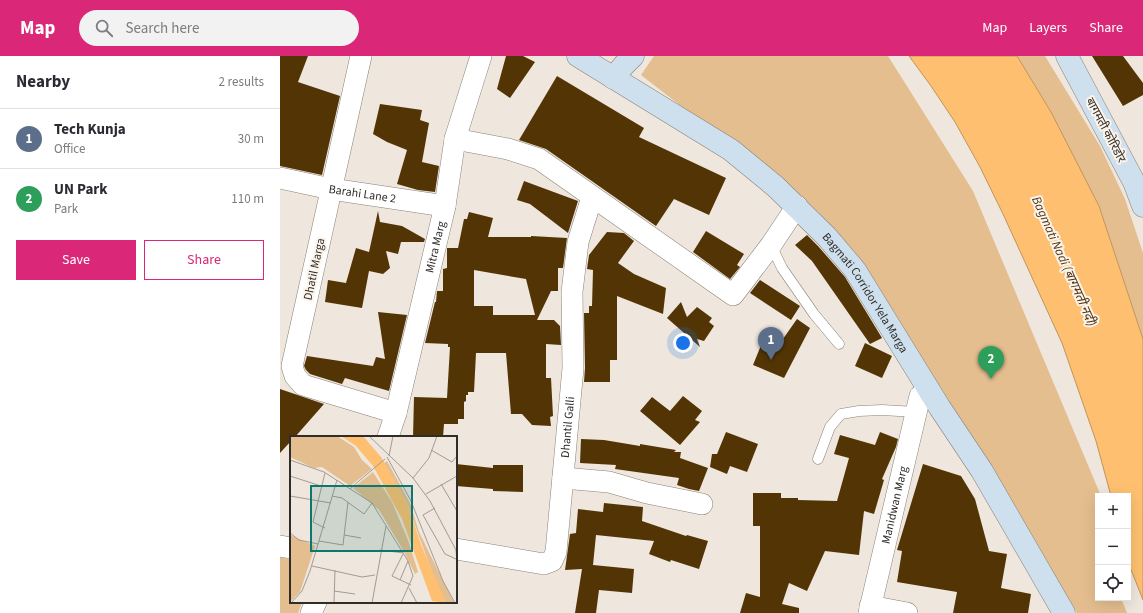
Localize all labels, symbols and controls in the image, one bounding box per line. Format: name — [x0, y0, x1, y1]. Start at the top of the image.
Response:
search box — [79, 10, 359, 46]
text: Map — [20, 15, 55, 42]
icon: search — [93, 17, 115, 39]
text: Search here — [125, 18, 199, 39]
text: Map — [982, 18, 1007, 38]
text: Layers — [1029, 18, 1067, 38]
text: Share — [1089, 18, 1123, 38]
text: Nearby — [16, 70, 70, 94]
text: 2 results — [219, 73, 264, 91]
street label: बागमती कोरिडोर — [1081, 95, 1130, 167]
text: Tech Kunja — [54, 119, 126, 140]
text: 1 — [26, 130, 32, 148]
text: 30 m — [238, 130, 264, 148]
text: Office — [54, 140, 85, 158]
text: UN Park — [54, 179, 107, 200]
street label: Barahi Lane 2 — [328, 181, 397, 208]
text: 2 — [26, 190, 32, 208]
text: 110 m — [231, 190, 264, 208]
water label: Bagmati Nadi (बागमती नदी) — [1027, 194, 1101, 329]
text: Park — [54, 200, 78, 218]
street label: Mitra Marg — [421, 219, 450, 275]
street label: Bagmati Corridor Yela Marga — [818, 229, 912, 356]
street label: Dhatil Marga — [300, 237, 329, 302]
button: Save — [16, 240, 136, 280]
button: Share — [144, 240, 264, 280]
pin: 1 — [758, 327, 784, 360]
your location — [673, 333, 693, 353]
pin: 2 — [978, 346, 1004, 379]
street label: Dhantil Galli — [557, 396, 579, 459]
inset map — [290, 436, 457, 603]
street label: Manidwan Marg — [878, 464, 912, 546]
map controls — [1095, 493, 1131, 601]
button: + — [1095, 493, 1131, 529]
button: − — [1095, 529, 1131, 565]
button: locate — [1095, 565, 1131, 601]

